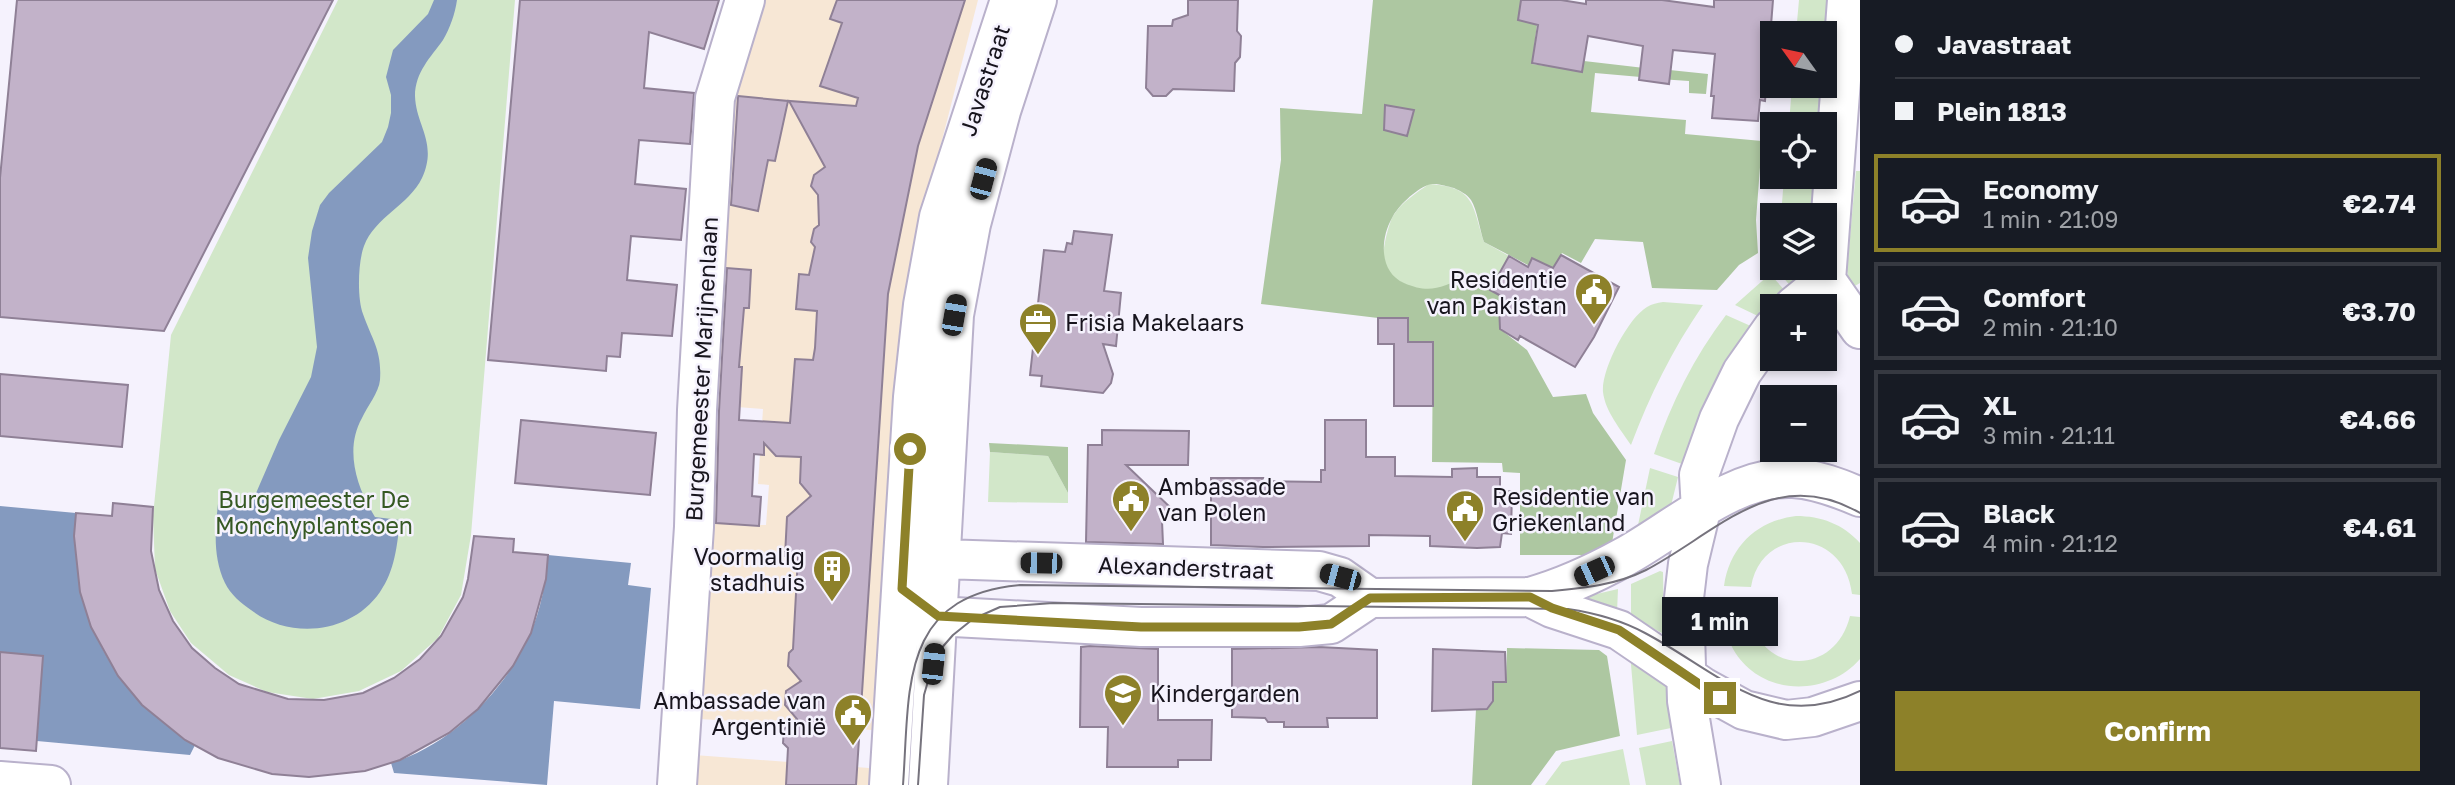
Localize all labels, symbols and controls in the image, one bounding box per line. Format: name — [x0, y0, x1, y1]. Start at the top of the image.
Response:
street label: Javastraat — [953, 21, 1015, 139]
north arrow — [1760, 21, 1838, 98]
map controls — [1760, 21, 1837, 462]
text: Javastraat — [1937, 29, 2071, 60]
text: Plein 1813 — [1937, 96, 2067, 127]
button: locate — [1760, 112, 1837, 189]
car — [968, 156, 999, 202]
icon: car — [1899, 172, 1962, 235]
text: Economy — [1983, 174, 2099, 205]
text: €2.74 — [2343, 188, 2416, 219]
button: layers — [1760, 203, 1837, 280]
text: 1 min · 21:09 — [1983, 205, 2119, 233]
street label: Burgemeester Marijnenlaan — [679, 216, 723, 522]
place label: Residentie van Pakistan — [1426, 265, 1567, 319]
public building icon: Residentie van Pakistan — [1573, 271, 1615, 326]
icon: car — [1899, 280, 1962, 343]
text: Comfort — [1983, 282, 2086, 313]
car — [941, 292, 968, 338]
button: + — [1760, 294, 1837, 371]
text: €3.70 — [2342, 296, 2416, 327]
office icon: Frisia Makelaars — [1017, 301, 1059, 356]
place label: Frisia Makelaars — [1065, 308, 1244, 336]
text: 2 min · 21:10 — [1983, 313, 2118, 341]
button: − — [1760, 385, 1837, 462]
icon: car — [1899, 388, 1962, 451]
text: XL — [1983, 390, 2017, 421]
text: €4.66 — [2340, 404, 2416, 435]
text: 3 min · 21:11 — [1983, 421, 2115, 449]
route start — [894, 433, 926, 465]
place label: Ambassade van Polen — [1158, 472, 1286, 526]
public building icon: Ambassade van Polen — [1110, 478, 1152, 533]
place label: Residentie van Griekenland — [1492, 482, 1654, 536]
park label: Burgemeester De Monchyplantsoen — [215, 485, 413, 539]
public building icon: Residentie van Griekenland — [1444, 488, 1486, 543]
icon: car — [1899, 496, 1962, 559]
text: Black — [1983, 498, 2055, 529]
text: €4.61 — [2343, 512, 2416, 543]
text: 4 min · 21:12 — [1983, 529, 2118, 557]
place label: Voormalig stadhuis — [693, 542, 805, 596]
building icon: Voormalig stadhuis — [811, 548, 853, 603]
street label: Alexanderstraat — [1098, 550, 1274, 584]
car — [1020, 552, 1063, 574]
car — [1571, 553, 1618, 589]
car — [1317, 561, 1364, 593]
callout: 1 min — [1662, 596, 1778, 646]
text: 1 min — [1691, 607, 1749, 635]
car — [921, 642, 946, 686]
school or university icon: Kindergarden — [1102, 672, 1144, 727]
place label: Kindergarden — [1150, 679, 1300, 707]
route end — [1704, 682, 1736, 714]
place label: Ambassade van Argentinië — [653, 686, 826, 740]
button: Confirm — [1895, 691, 2420, 771]
public building icon: Ambassade van Argentinië — [832, 692, 874, 747]

